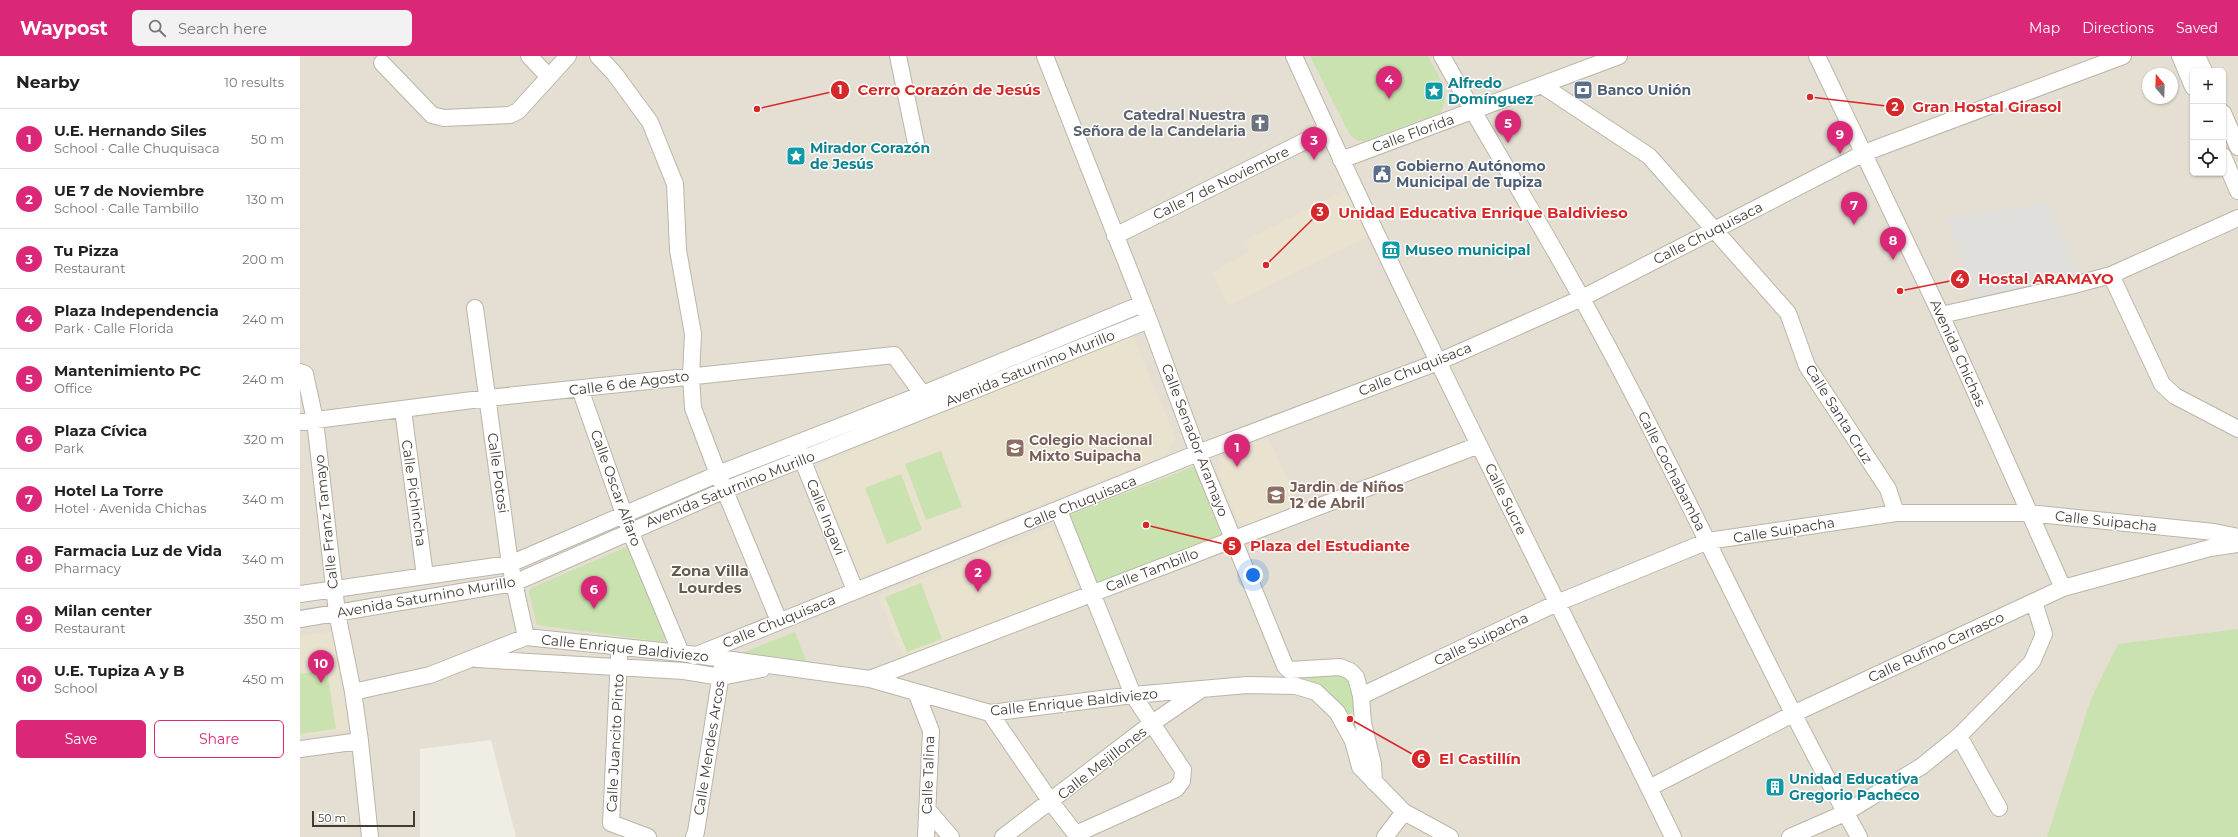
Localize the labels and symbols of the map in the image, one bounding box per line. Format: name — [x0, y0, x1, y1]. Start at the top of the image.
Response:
pin: 4 — [1376, 66, 1402, 99]
north arrow — [2142, 68, 2178, 104]
place label: Alfredo Domínguez — [1447, 74, 1534, 108]
callout: Cerro Corazón de Jesús — [830, 76, 1049, 103]
bank icon: Banco Unión — [1572, 79, 1594, 101]
text: Cerro Corazón de Jesús — [858, 80, 1040, 99]
place icon: Alfredo Domínguez — [1423, 80, 1445, 102]
place label: Banco Unión — [1597, 81, 1691, 99]
text: 1 — [838, 82, 842, 97]
callout: Gran Hostal Girasol — [1885, 93, 2070, 120]
text: Gran Hostal Girasol — [1912, 97, 2062, 116]
text: 2 — [1891, 99, 1899, 114]
place label: Catedral Nuestra Señora de la Candelaria — [1073, 106, 1246, 140]
street label: Calle Florida — [1369, 110, 1457, 156]
pin: 5 — [1495, 110, 1521, 143]
church icon: Catedral Nuestra Señora de la Candelaria — [1249, 112, 1271, 134]
pin: 9 — [1827, 121, 1853, 154]
pin: 3 — [1301, 127, 1327, 160]
place label: Mirador Corazón de Jesús — [810, 139, 930, 173]
street label: Calle 7 de Noviembre — [1150, 142, 1292, 224]
place icon: Mirador Corazón de Jesús — [785, 145, 807, 167]
place label: Gobierno Autónomo Municipal de Tupiza — [1396, 157, 1546, 191]
public building icon: Gobierno Autónomo Municipal de Tupiza — [1371, 163, 1393, 185]
pin: 7 — [1841, 192, 1867, 225]
street label: Calle Chuquisaca — [1650, 198, 1766, 268]
callout: Unidad Educativa Enrique Baldivieso — [1310, 199, 1636, 226]
text: Unidad Educativa Enrique Baldivieso — [1338, 203, 1628, 222]
text: 3 — [1315, 204, 1324, 219]
pin: 8 — [1880, 227, 1906, 260]
museum icon: Museo municipal — [1380, 239, 1402, 261]
place label: Museo municipal — [1405, 241, 1530, 259]
callout: Hostal ARAMAYO — [1950, 265, 2122, 292]
text: Hostal ARAMAYO — [1978, 269, 2114, 288]
text: 4 — [1956, 271, 1965, 286]
street label: Avenida Chichas — [1926, 297, 1990, 410]
street label: Avenida Saturnino Murillo — [943, 326, 1118, 410]
street label: Calle Chuquisaca — [1356, 338, 1474, 400]
street label: Calle Senador Aramayo — [1157, 361, 1233, 519]
street label: Calle Santa Cruz — [1801, 361, 1877, 467]
street label: Calle 6 de Agosto — [568, 367, 690, 399]
street label: Calle Cochabamba — [1634, 408, 1710, 534]
street label: Calle Oscar Alfaro — [587, 427, 646, 549]
place label: Colegio Nacional Mixto Suipacha — [1029, 431, 1152, 465]
street label: Calle Potosi — [483, 432, 513, 514]
pin: 1 — [1224, 434, 1250, 467]
school or university icon: Colegio Nacional Mixto Suipacha — [1004, 437, 1026, 459]
street label: Calle Pichincha — [398, 439, 430, 547]
street label: Avenida Saturnino Murillo — [643, 447, 818, 531]
street label: Calle Franz Tamayo — [310, 454, 342, 590]
street label: Calle Sucre — [1481, 460, 1531, 538]
street label: Calle Chuquisaca — [1021, 471, 1139, 533]
street label: Calle Ingavi — [803, 476, 849, 558]
place label: Jardin de Niños 12 de Abril — [1289, 478, 1405, 512]
school or university icon: Jardin de Niños 12 de Abril — [1265, 484, 1287, 506]
street label: Calle Suipacha — [2054, 507, 2158, 535]
street label: Calle Suipacha — [1732, 513, 1836, 547]
callout: Plaza del Estudiante — [1222, 533, 1418, 560]
text: Plaza del Estudiante — [1250, 536, 1410, 555]
text: 5 — [1228, 538, 1236, 553]
street label: Calle Tambillo — [1103, 544, 1201, 596]
pin: 2 — [965, 559, 991, 592]
district label: Zona Villa Lourdes — [671, 561, 749, 597]
your location — [1243, 565, 1263, 585]
street label: Avenida Saturnino Murillo — [335, 572, 517, 622]
pin: 6 — [581, 576, 607, 609]
street label: Calle Chuquisaca — [720, 590, 838, 652]
street label: Calle Rufino Carrasco — [1865, 607, 2007, 686]
street label: Calle Suipacha — [1431, 608, 1531, 670]
street label: Calle Enrique Baldiviezo — [540, 630, 710, 666]
pin: 10 — [308, 650, 334, 683]
street label: Calle Juancito Pinto — [602, 673, 628, 813]
street label: Calle Mendes Arcos — [689, 679, 729, 817]
street label: Calle Enrique Baldiviezo — [989, 684, 1159, 720]
street label: Calle Mejillones — [1054, 723, 1150, 803]
street label: Calle Talina — [918, 735, 938, 815]
callout: El Castillín — [1411, 745, 1529, 772]
text: El Castillín — [1439, 749, 1521, 768]
text: 6 — [1417, 751, 1425, 766]
place label: Unidad Educativa Gregorio Pacheco — [1789, 770, 1920, 804]
building icon: Unidad Educativa Gregorio Pacheco — [1764, 776, 1786, 798]
scale bar — [312, 809, 415, 828]

